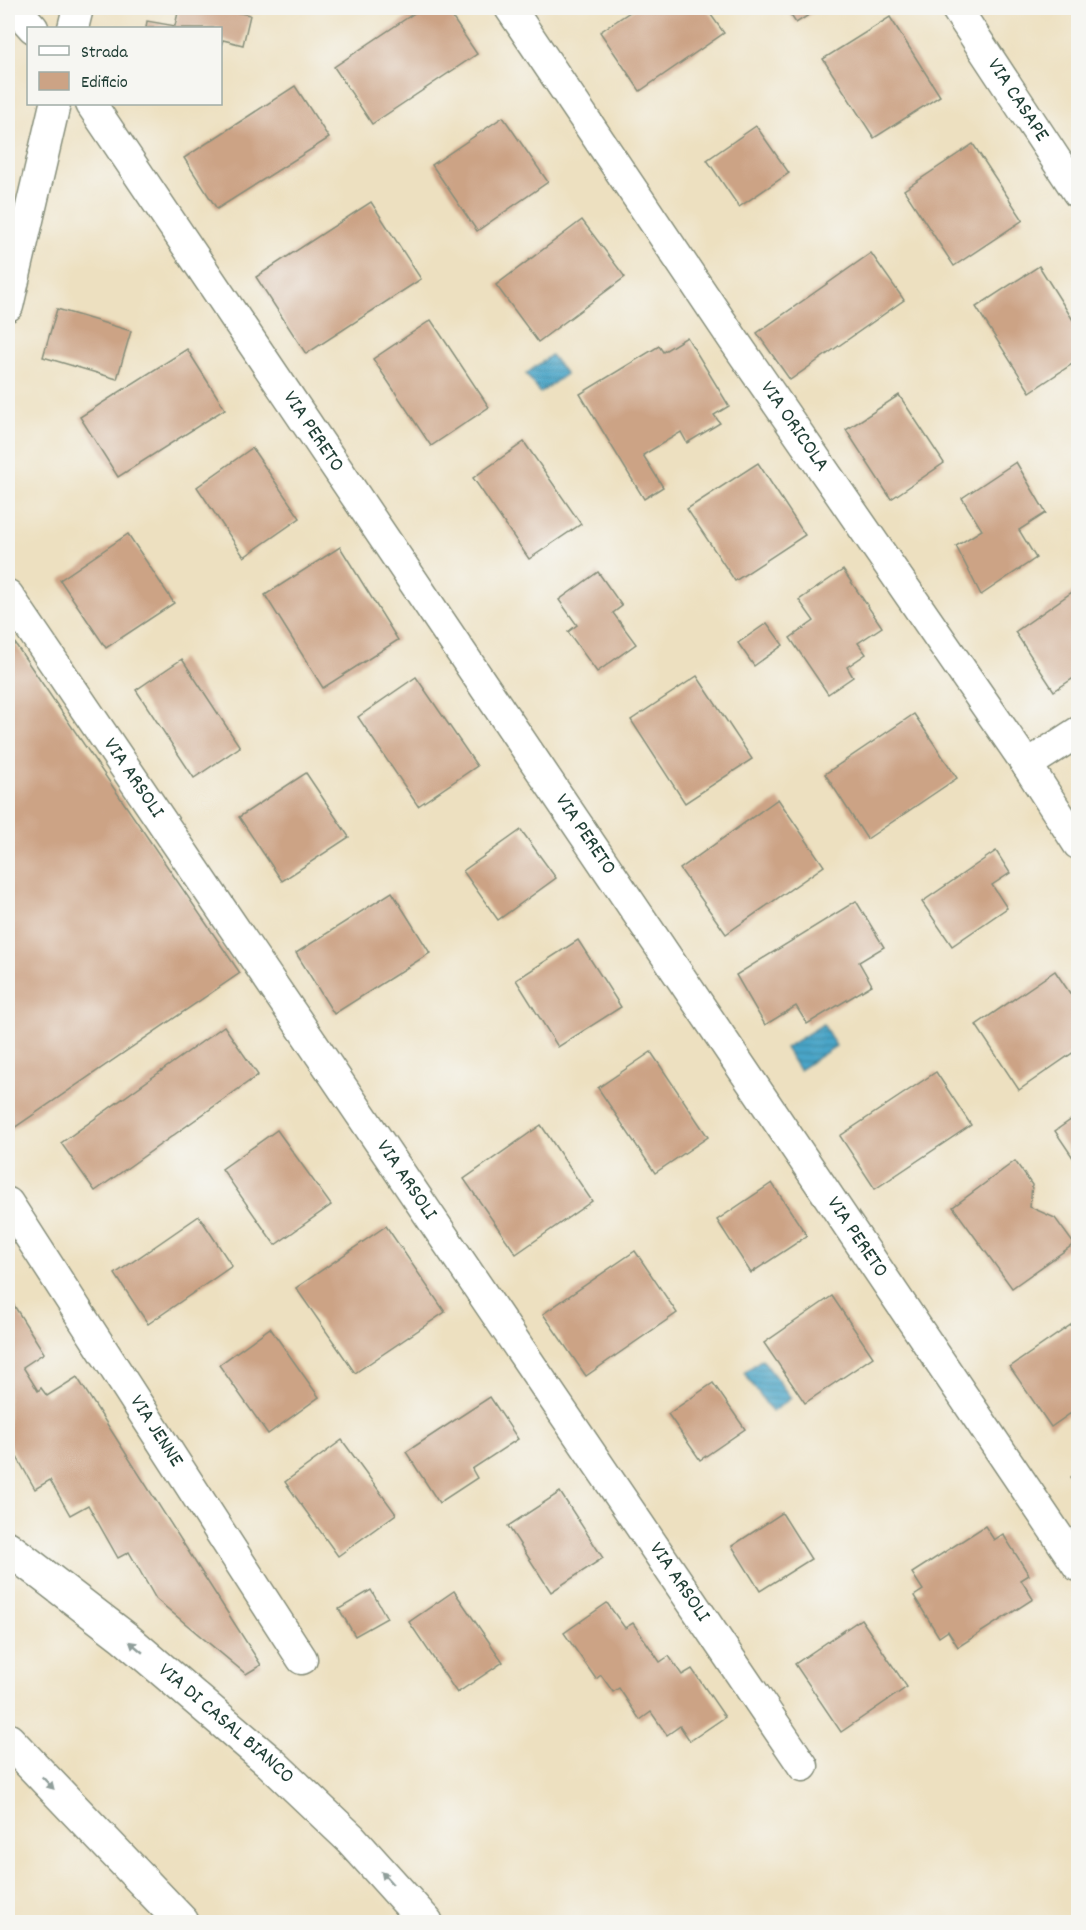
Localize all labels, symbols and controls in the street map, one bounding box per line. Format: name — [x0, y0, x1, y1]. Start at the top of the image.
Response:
legend — [27, 27, 222, 105]
text: Strada — [81, 41, 128, 66]
street label: VIA CASAPE — [979, 53, 1056, 149]
text: Edificio — [81, 71, 128, 96]
street label: VIA ORICOLA — [752, 376, 836, 478]
street label: VIA PERETO — [274, 386, 351, 479]
street label: VIA ARSOLI — [95, 733, 171, 825]
street label: VIA PERETO — [546, 788, 623, 882]
street label: VIA ARSOLI — [368, 1135, 444, 1227]
street label: VIA PERETO — [818, 1191, 895, 1284]
street label: VIA JENNE — [121, 1390, 190, 1474]
street label: VIA ARSOLI — [641, 1537, 717, 1629]
one-way arrow — [129, 1641, 144, 1654]
street label: VIA DI CASAL BIANCO — [151, 1657, 300, 1792]
one-way arrow — [41, 1775, 55, 1790]
one-way arrow — [380, 1871, 394, 1886]

